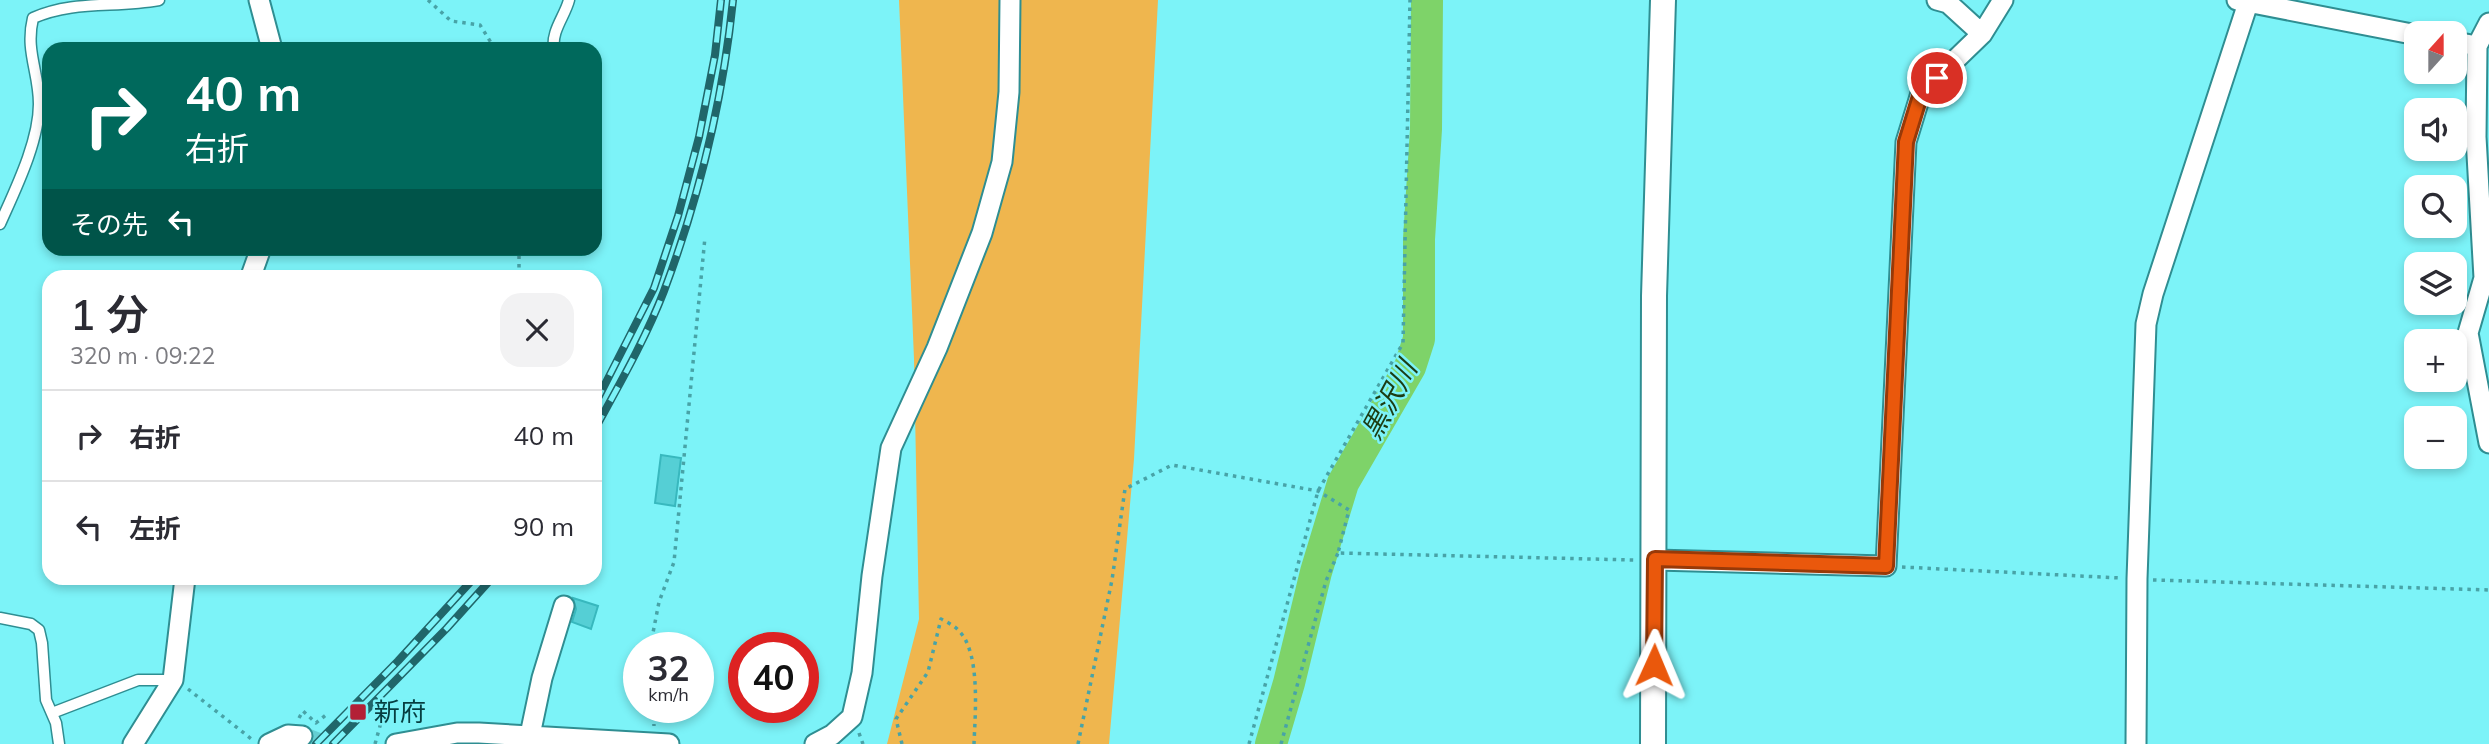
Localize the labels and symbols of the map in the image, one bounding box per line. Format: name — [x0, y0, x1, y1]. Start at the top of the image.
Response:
north arrow — [2404, 21, 2468, 84]
pin — [1907, 48, 1967, 108]
water label: 黒沢川 — [1353, 352, 1425, 445]
position arrow — [1617, 628, 1691, 702]
speed limit sign: 40 — [728, 632, 819, 723]
place label: 新府 — [374, 695, 426, 728]
marker: 新府 — [348, 702, 368, 722]

